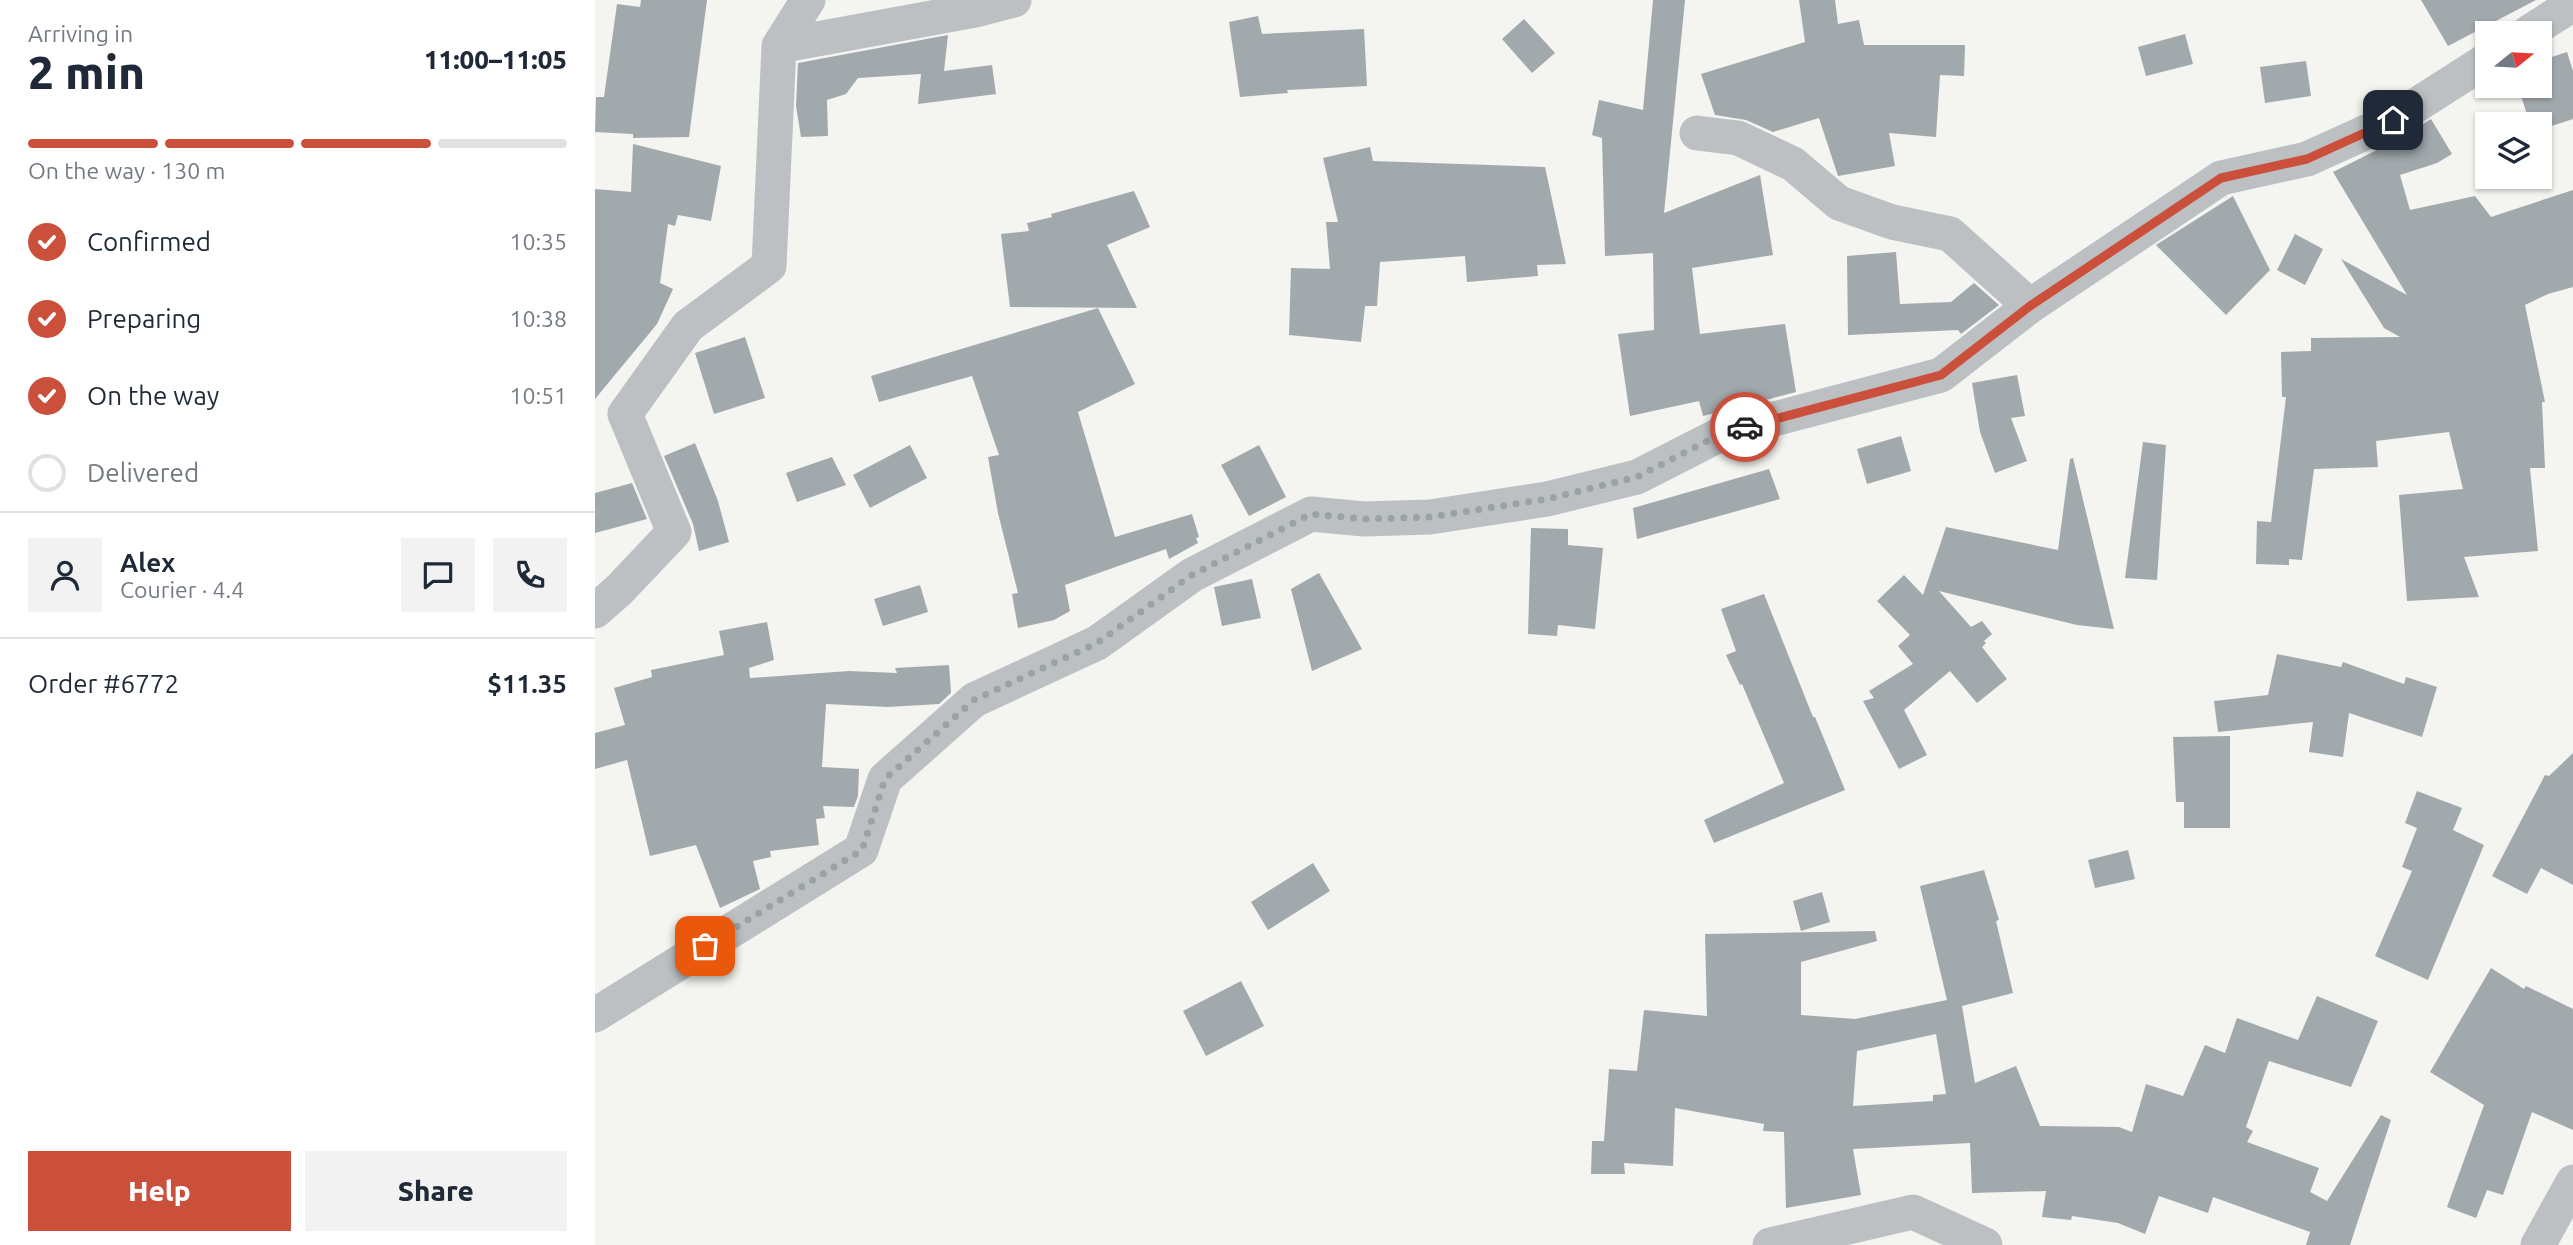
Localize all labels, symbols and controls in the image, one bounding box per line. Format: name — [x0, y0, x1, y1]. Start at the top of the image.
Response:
text: Arriving in — [28, 21, 133, 46]
north arrow — [2475, 21, 2551, 98]
map controls — [2475, 21, 2552, 189]
text: 11:00–11:05 — [424, 45, 567, 74]
text: 2 min — [28, 46, 145, 98]
pin — [2363, 90, 2423, 150]
icon: home — [2374, 101, 2412, 139]
button: layers — [2475, 112, 2552, 189]
text: On the way · 130 m — [28, 158, 225, 183]
icon: check — [28, 223, 66, 261]
text: Confirmed — [87, 227, 211, 256]
text: 10:35 — [509, 229, 567, 254]
icon: check — [28, 300, 66, 338]
text: Preparing — [87, 304, 201, 333]
text: 10:38 — [509, 306, 567, 331]
icon: check — [28, 377, 66, 415]
text: On the way — [87, 381, 219, 410]
text: 10:51 — [509, 383, 567, 408]
courier — [1710, 392, 1780, 462]
icon: car — [1726, 408, 1764, 446]
text: Delivered — [87, 458, 199, 487]
button: person — [28, 538, 102, 612]
button: chat — [401, 538, 475, 612]
button: phone — [493, 538, 567, 612]
text: Alex — [120, 548, 175, 577]
text: Courier · 4.4 — [120, 577, 244, 602]
text: Order #6772 — [28, 669, 179, 698]
text: $11.35 — [487, 669, 567, 698]
pin — [675, 916, 735, 976]
icon: bag — [686, 927, 724, 965]
button: Help — [28, 1151, 291, 1231]
button: Share — [305, 1151, 567, 1231]

